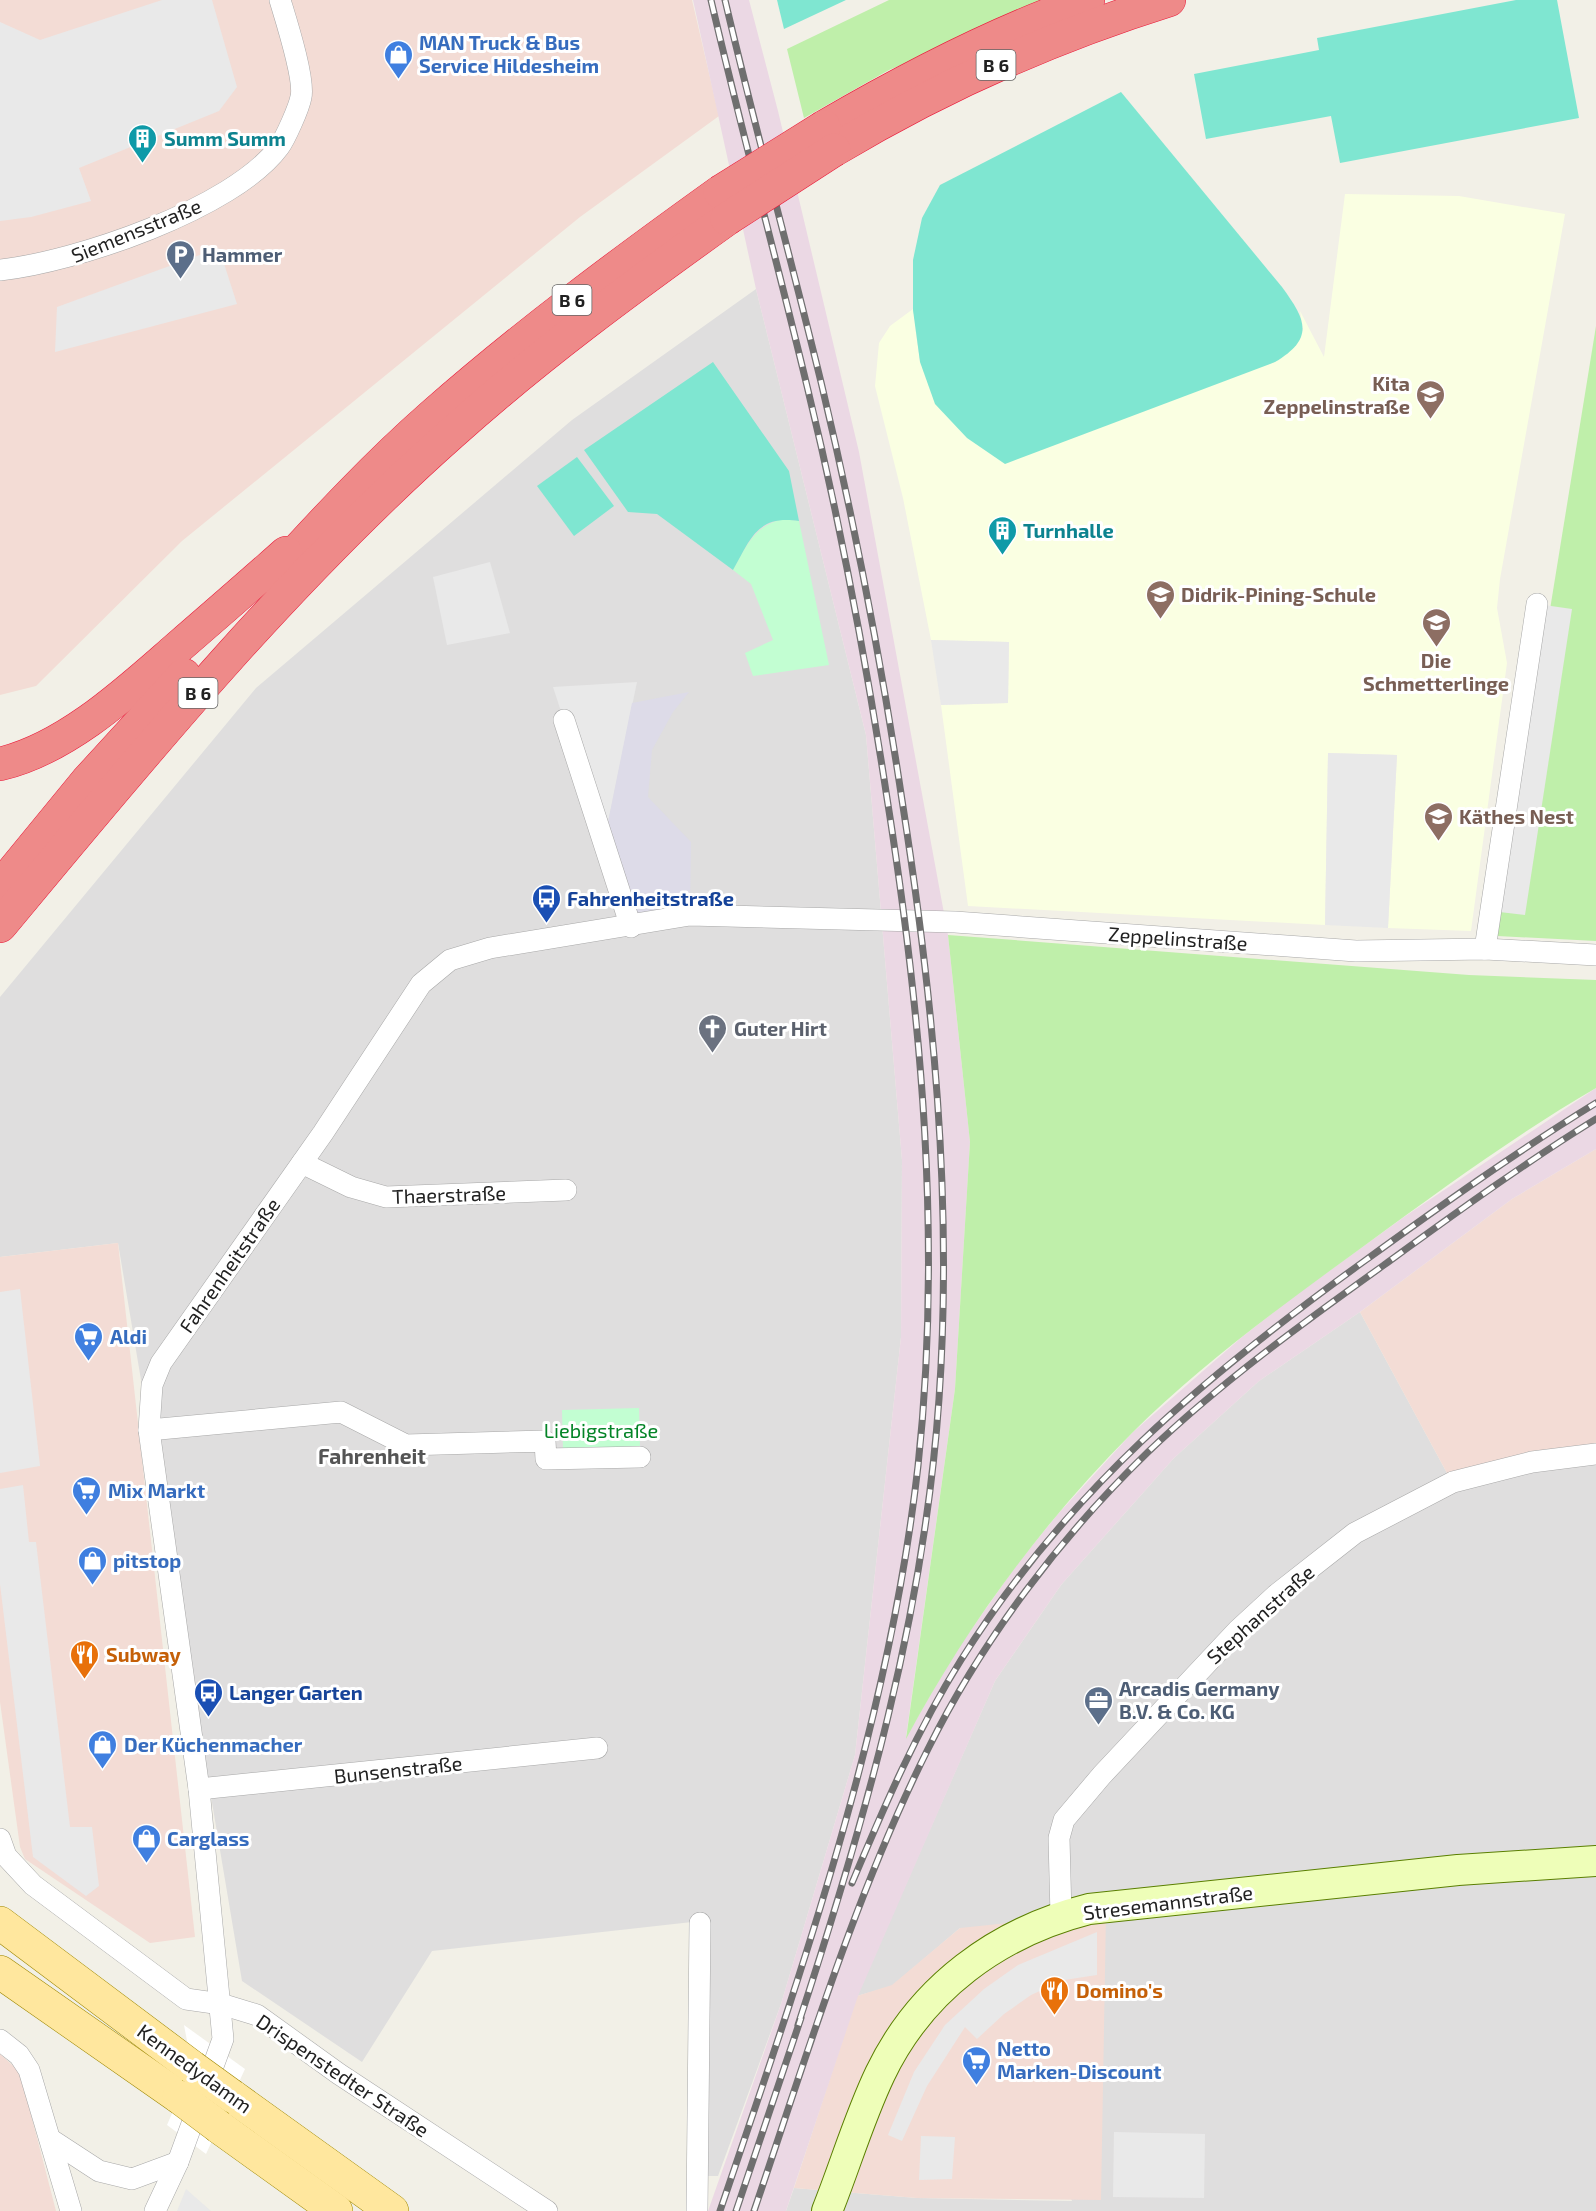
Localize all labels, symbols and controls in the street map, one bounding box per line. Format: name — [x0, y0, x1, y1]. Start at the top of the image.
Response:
place label: MAN Truck & Bus Service Hildesheim — [419, 30, 599, 77]
shop icon: MAN Truck & Bus Service Hildesheim — [382, 38, 414, 80]
road number: B 6 — [976, 50, 1016, 80]
building icon: Summ Summ — [127, 122, 159, 164]
place label: Summ Summ — [164, 126, 286, 150]
street label: Siemensstraße — [68, 193, 204, 267]
parking icon: Hammer — [165, 238, 197, 280]
place label: Hammer — [202, 242, 283, 266]
road number: B 6 — [552, 285, 592, 315]
place label: Kita Zeppelinstraße — [1264, 371, 1410, 418]
school or university icon: Kita Zeppelinstraße — [1415, 378, 1447, 420]
building icon: Turnhalle — [986, 514, 1018, 556]
place label: Turnhalle — [1023, 518, 1114, 542]
school or university icon: Didrik-Pining-Schule — [1144, 578, 1176, 620]
place label: Didrik-Pining-Schule — [1181, 582, 1376, 606]
school or university icon: Die Schmetterlinge — [1420, 606, 1452, 648]
place label: Die Schmetterlinge — [1363, 648, 1509, 695]
road number: B 6 — [178, 678, 218, 708]
school or university icon: Käthes Nest — [1422, 800, 1454, 842]
place label: Käthes Nest — [1459, 804, 1574, 828]
bus stop icon: Fahrenheitstraße — [530, 882, 562, 924]
place label: Fahrenheitstraße — [567, 886, 734, 910]
street label: Zeppelinstraße — [1108, 921, 1248, 955]
church icon: Guter Hirt — [697, 1012, 729, 1054]
place label: Guter Hirt — [734, 1016, 827, 1040]
street label: Thaerstraße — [392, 1180, 506, 1208]
street label: Fahrenheitstraße — [174, 1193, 284, 1337]
supermarket icon: Aldi — [73, 1320, 105, 1362]
place label: Aldi — [110, 1324, 147, 1348]
park label: Liebigstraße — [544, 1418, 658, 1442]
district label: Fahrenheit — [318, 1443, 426, 1468]
supermarket icon: Mix Markt — [71, 1474, 103, 1516]
place label: Mix Markt — [108, 1478, 205, 1502]
shop icon: pitstop — [76, 1544, 108, 1586]
place label: pitstop — [113, 1548, 181, 1572]
street label: Stephanstraße — [1201, 1559, 1319, 1669]
restaurant icon: Subway — [69, 1638, 101, 1680]
place label: Subway — [106, 1642, 182, 1667]
bus stop icon: Langer Garten — [192, 1676, 224, 1718]
place label: Arcadis Germany B.V. & Co. KG — [1119, 1676, 1280, 1723]
place label: Langer Garten — [229, 1680, 363, 1704]
office icon: Arcadis Germany B.V. & Co. KG — [1082, 1684, 1114, 1726]
shop icon: Der Küchenmacher — [87, 1728, 119, 1770]
place label: Der Küchenmacher — [124, 1732, 303, 1756]
street label: Bunsenstraße — [333, 1750, 463, 1788]
shop icon: Carglass — [130, 1822, 162, 1864]
place label: Carglass — [167, 1826, 249, 1850]
street label: Stresemannstraße — [1082, 1880, 1254, 1924]
restaurant icon: Domino's — [1039, 1974, 1071, 2016]
place label: Domino's — [1076, 1978, 1163, 2002]
street label: Drispenstedter Straße — [252, 2008, 434, 2142]
street label: Kennedydamm — [133, 2018, 257, 2118]
place label: Netto Marken-Discount — [997, 2036, 1161, 2083]
supermarket icon: Netto Marken-Discount — [960, 2044, 992, 2086]

